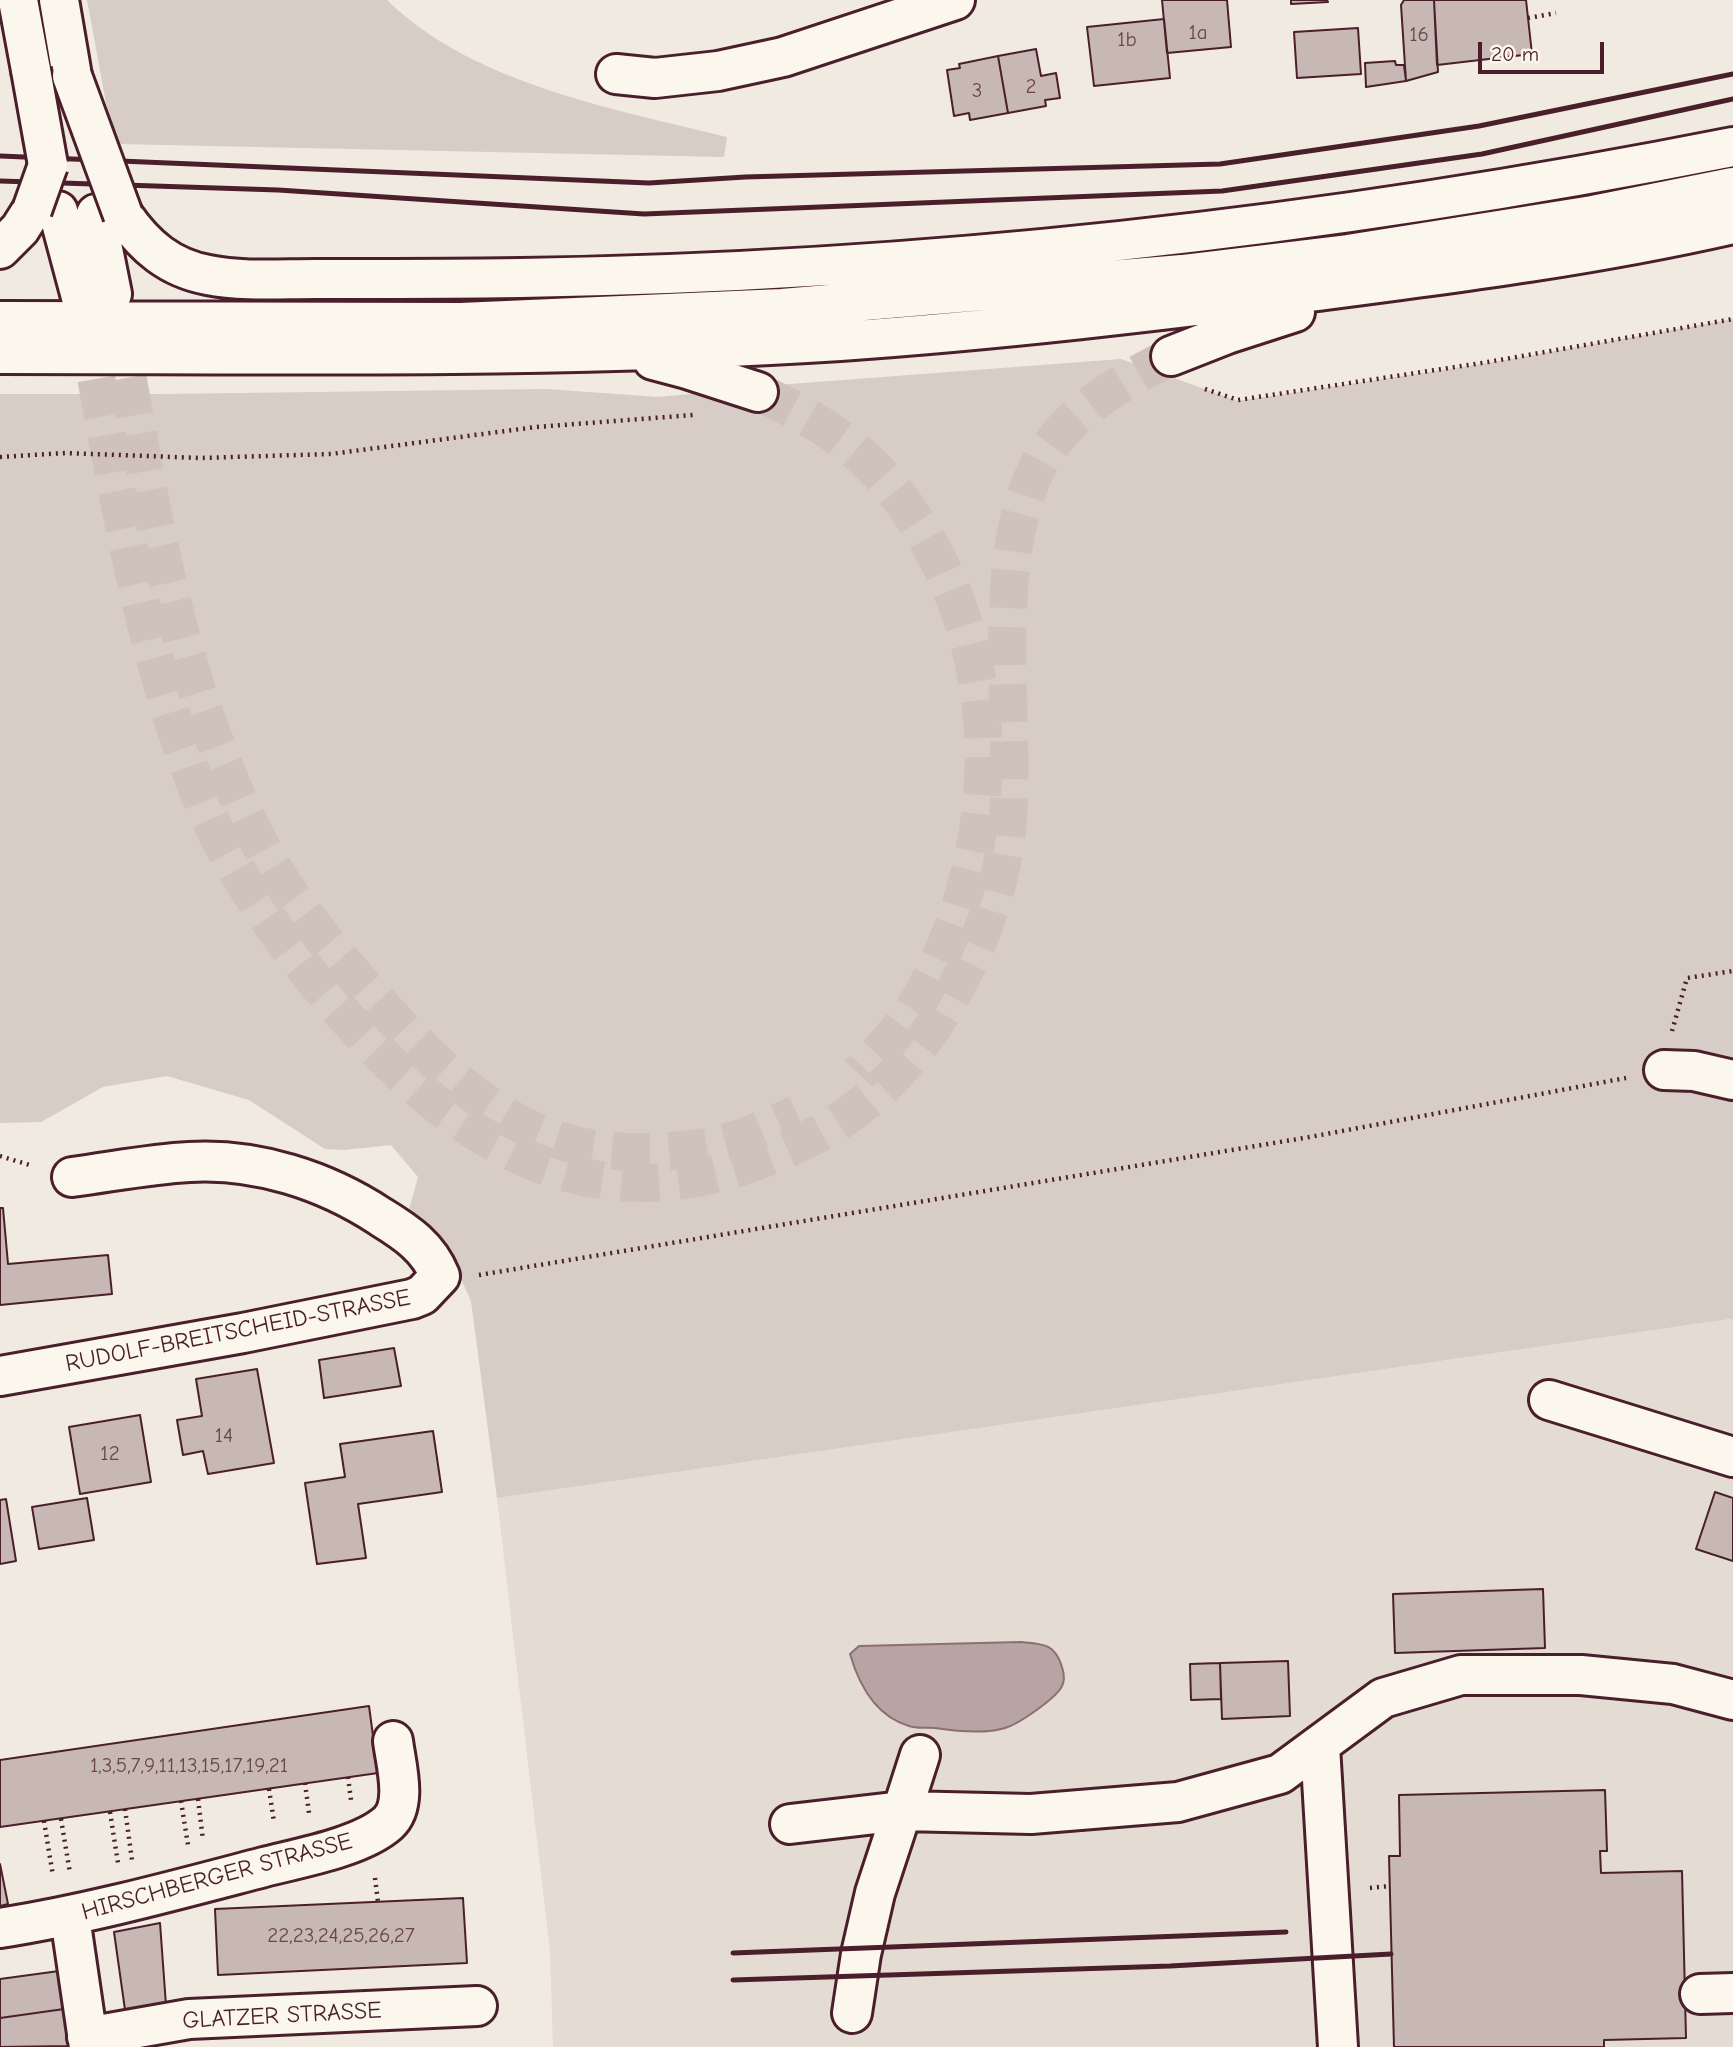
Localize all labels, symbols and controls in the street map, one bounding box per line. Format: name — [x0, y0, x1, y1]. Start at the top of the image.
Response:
house number: 1a — [1188, 20, 1208, 46]
house number: 16 — [1409, 22, 1429, 48]
house number: 1b — [1117, 27, 1137, 53]
scale bar — [1481, 28, 1607, 72]
text: 20 m — [1491, 42, 1539, 66]
house number: 2 — [1026, 74, 1036, 100]
house number: 3 — [972, 78, 982, 104]
street label: RUDOLF-BREITSCHEID-STRASSE — [63, 1283, 413, 1379]
house number: 14 — [215, 1423, 233, 1449]
house number: 12 — [100, 1441, 120, 1467]
house number: 1,3,5,7,9,11,13,15,17,19,21 — [90, 1753, 288, 1779]
street label: HIRSCHBERGER STRASSE — [79, 1827, 355, 1927]
house number: 22,23,24,25,26,27 — [267, 1923, 415, 1949]
street label: GLATZER STRASSE — [182, 1996, 382, 2036]

